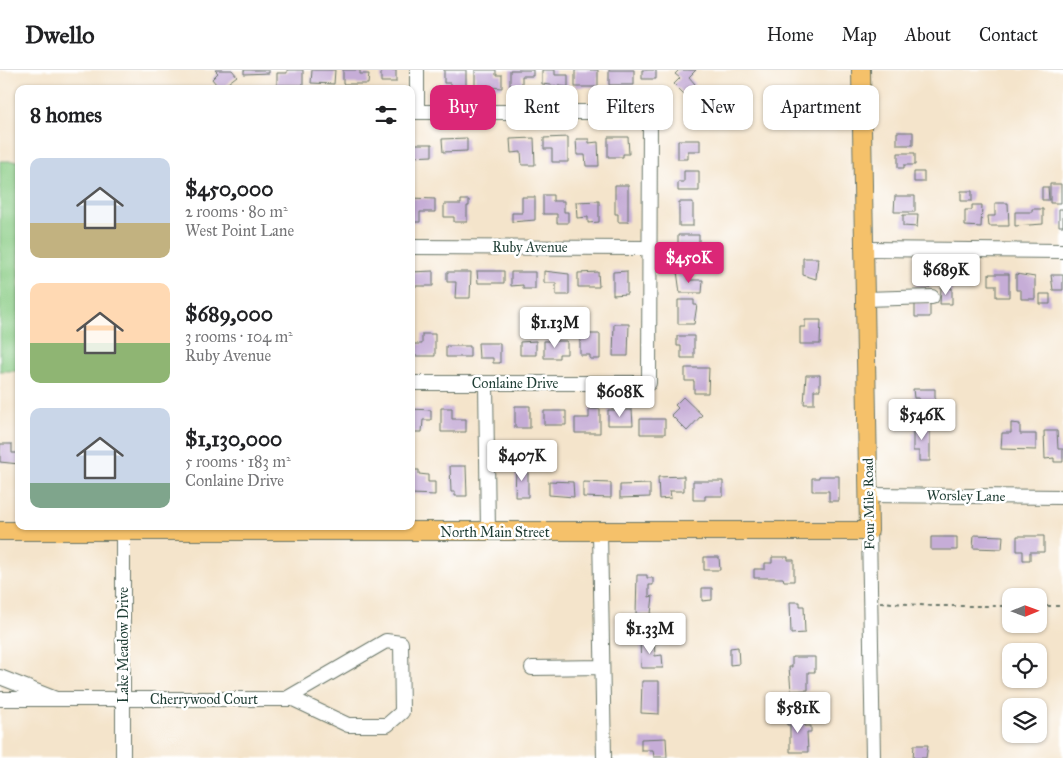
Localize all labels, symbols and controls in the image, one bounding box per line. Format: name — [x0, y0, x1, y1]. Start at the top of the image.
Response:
text: Dwello — [25, 20, 95, 50]
text: Home — [767, 24, 814, 46]
text: Map — [842, 24, 877, 46]
text: About — [905, 24, 951, 46]
text: Contact — [979, 24, 1038, 46]
chip: Buy — [430, 85, 496, 130]
chip: Rent — [506, 85, 578, 130]
chip: Filters — [588, 85, 673, 130]
chip: New — [683, 85, 753, 130]
chip: Apartment — [763, 85, 879, 130]
icon: filters — [372, 101, 400, 129]
text: 8 homes — [30, 102, 102, 128]
text: $450,000 — [185, 176, 273, 202]
icon: home — [70, 178, 130, 238]
text: 2 rooms · 80 m² — [185, 202, 288, 221]
text: West Point Lane — [185, 221, 294, 240]
street label: Ruby Avenue — [492, 239, 568, 256]
pin: $450K — [654, 242, 724, 284]
text: $450K — [666, 248, 712, 267]
pin: $689K — [911, 254, 981, 296]
text: $689K — [923, 260, 969, 279]
text: $689,000 — [185, 301, 273, 327]
icon: home — [70, 303, 130, 363]
pin: $1.13M — [514, 306, 596, 349]
text: $1.13M — [531, 313, 579, 332]
text: 3 rooms · 104 m² — [185, 327, 293, 346]
text: Ruby Avenue — [185, 346, 271, 365]
street label: Conlaine Drive — [472, 375, 558, 392]
pin: $608K — [585, 376, 655, 418]
text: $608K — [597, 382, 643, 401]
pin: $546K — [887, 398, 957, 441]
text: $546K — [899, 405, 945, 424]
text: $1,130,000 — [185, 426, 282, 452]
icon: home — [70, 428, 130, 488]
pin: $407K — [487, 440, 557, 482]
text: $407K — [498, 446, 546, 465]
text: 5 rooms · 183 m² — [185, 452, 291, 471]
street label: Four Mile Road — [860, 458, 878, 550]
text: Conlaine Drive — [185, 471, 284, 490]
street label: Worsley Lane — [926, 487, 1006, 505]
street label: North Main Street — [440, 524, 550, 541]
street label: Lake Meadow Drive — [115, 587, 132, 703]
north arrow — [1002, 588, 1048, 632]
map controls — [1002, 588, 1047, 743]
pin: $1.33M — [609, 612, 691, 655]
text: $1.33M — [626, 619, 674, 638]
button: locate — [1002, 643, 1047, 688]
street label: Cherrywood Court — [150, 691, 258, 708]
pin: $581K — [763, 692, 833, 734]
text: $581K — [776, 698, 820, 717]
button: layers — [1002, 698, 1047, 743]

